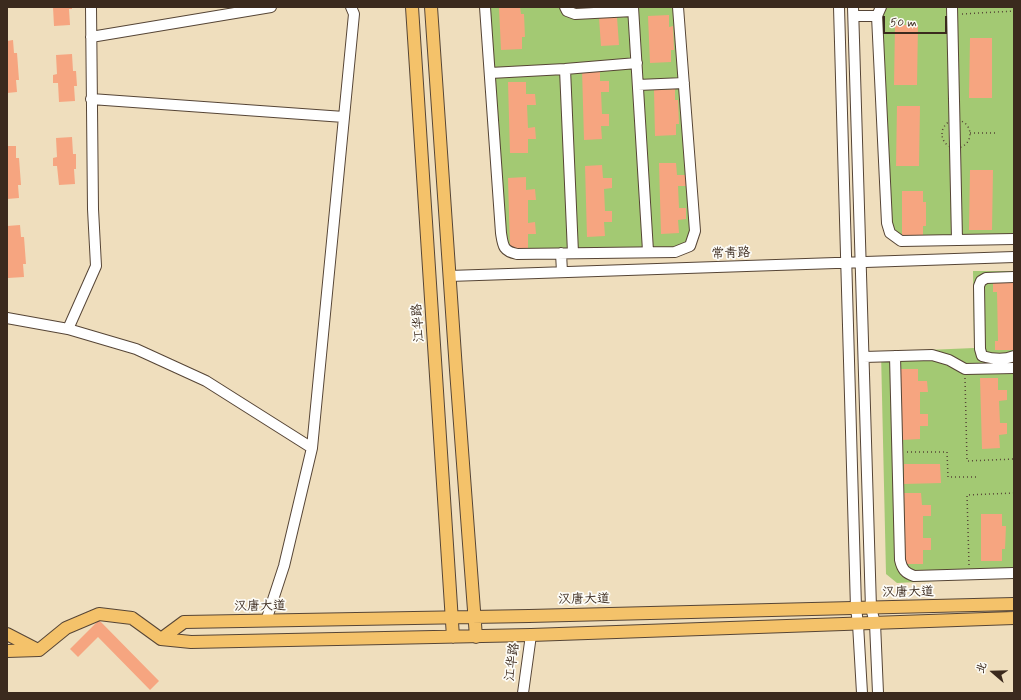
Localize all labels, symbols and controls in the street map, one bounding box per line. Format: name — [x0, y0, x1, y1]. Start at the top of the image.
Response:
scale bar — [885, 8, 949, 34]
text: 50 m — [890, 15, 917, 31]
street label: 常青路 — [711, 246, 751, 262]
street label: 江华路 — [410, 303, 428, 343]
street label: 汉唐大道 — [882, 585, 934, 601]
street label: 汉唐大道 — [558, 592, 610, 608]
street label: 汉唐大道 — [234, 599, 286, 615]
street label: 江华路 — [503, 642, 523, 682]
north arrow — [973, 652, 1013, 692]
text: 北 — [973, 660, 990, 675]

